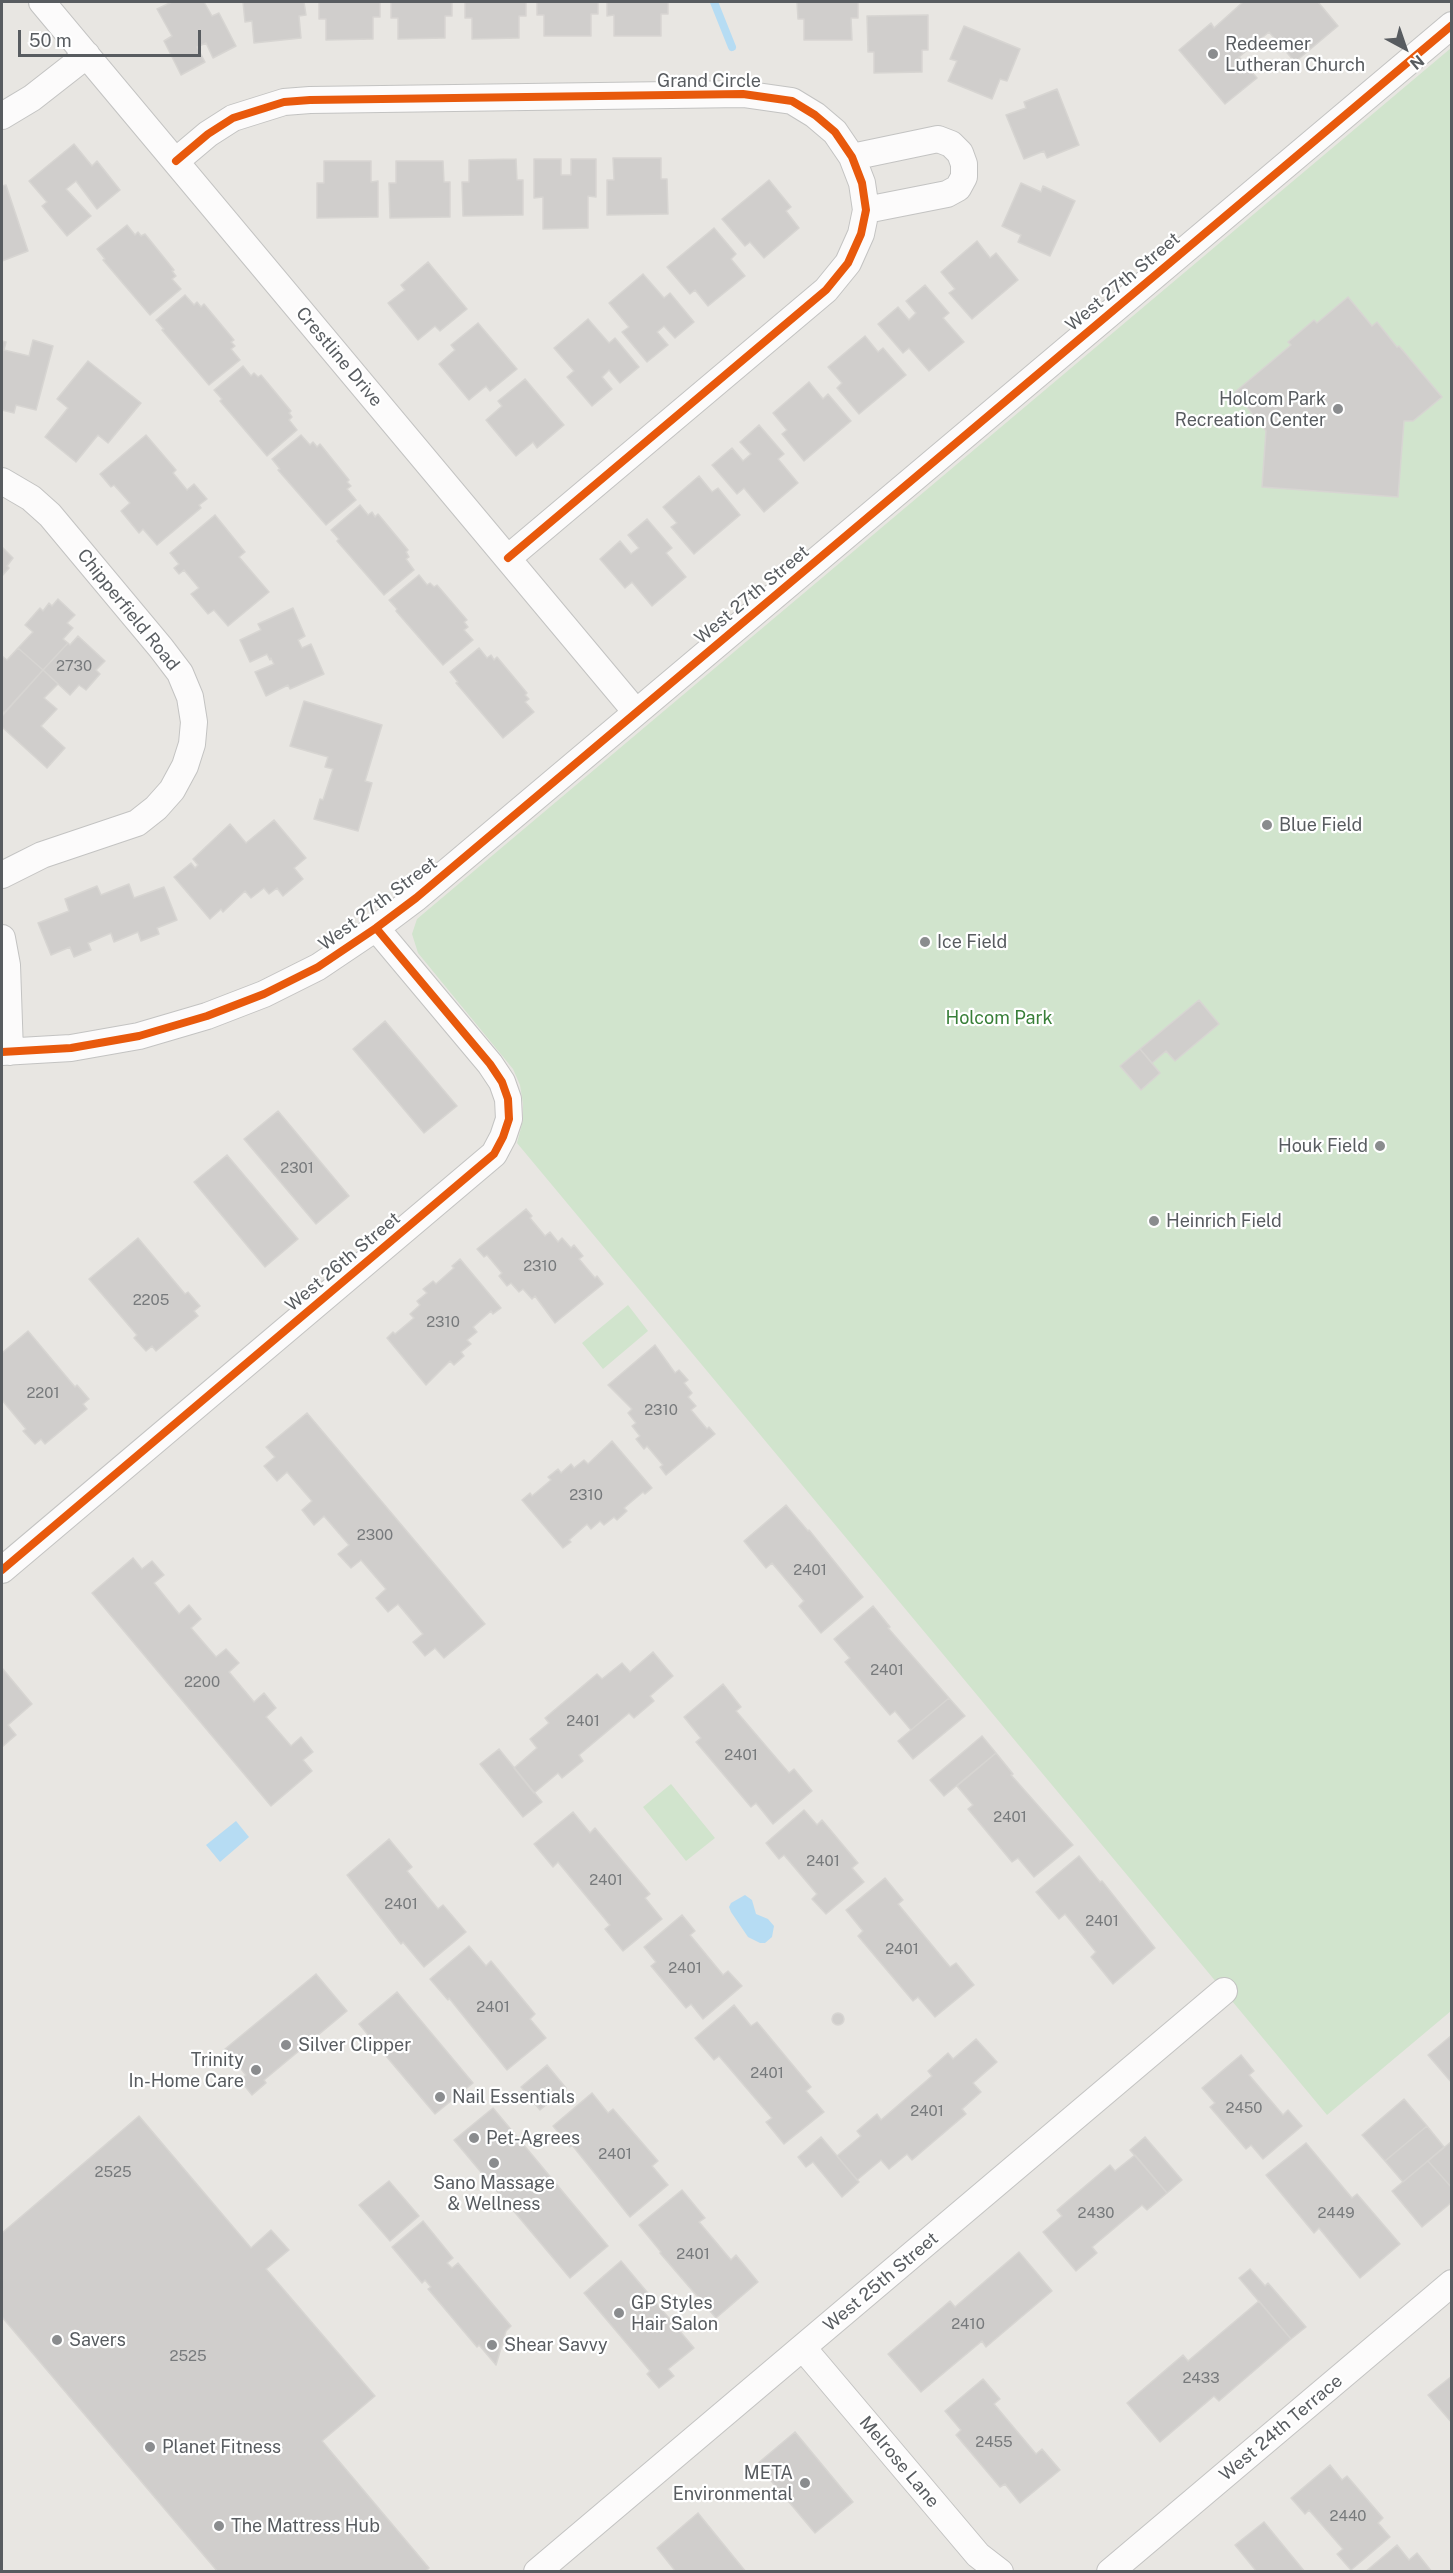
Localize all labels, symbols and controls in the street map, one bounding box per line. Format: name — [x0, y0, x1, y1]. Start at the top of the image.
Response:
scale bar — [21, 18, 204, 56]
north arrow — [1375, 18, 1435, 78]
text: 50 m — [29, 30, 72, 51]
place label: Redeemer Lutheran Church — [1225, 33, 1365, 76]
marker: Redeemer Lutheran Church — [1206, 47, 1220, 61]
text: N — [1406, 51, 1428, 73]
street label: Grand Circle — [657, 70, 761, 92]
street label: West 27th Street — [1061, 228, 1185, 336]
street label: Crestline Drive — [291, 303, 387, 411]
place label: Holcom Park Recreation Center — [1175, 388, 1326, 430]
marker: Holcom Park Recreation Center — [1331, 402, 1345, 416]
street label: West 27th Street — [690, 541, 814, 649]
street label: Chipperfield Road — [72, 545, 184, 675]
house number: 2730 — [56, 657, 92, 675]
place label: Blue Field — [1279, 814, 1362, 836]
marker: Blue Field — [1260, 818, 1274, 832]
street label: West 27th Street — [315, 852, 441, 956]
place label: Ice Field — [937, 931, 1007, 953]
marker: Ice Field — [918, 935, 932, 949]
park label: Holcom Park — [945, 1007, 1053, 1029]
place label: Houk Field — [1278, 1135, 1368, 1157]
marker: Houk Field — [1373, 1139, 1387, 1153]
house number: 2301 — [280, 1159, 314, 1177]
street label: West 26th Street — [281, 1208, 405, 1316]
place label: Heinrich Field — [1166, 1210, 1282, 1232]
marker: Heinrich Field — [1147, 1214, 1161, 1228]
house number: 2310 — [523, 1257, 557, 1275]
house number: 2205 — [133, 1291, 169, 1309]
house number: 2310 — [426, 1313, 460, 1331]
house number: 2201 — [26, 1384, 60, 1402]
house number: 2310 — [644, 1401, 678, 1419]
house number: 2310 — [569, 1486, 603, 1504]
house number: 2300 — [357, 1526, 393, 1544]
house number: 2401 — [793, 1561, 827, 1579]
house number: 2401 — [870, 1661, 904, 1679]
house number: 2200 — [184, 1673, 220, 1691]
house number: 2401 — [566, 1712, 600, 1730]
house number: 2401 — [724, 1746, 758, 1764]
house number: 2401 — [993, 1808, 1027, 1826]
house number: 2401 — [806, 1852, 840, 1870]
house number: 2401 — [589, 1871, 623, 1889]
house number: 2401 — [384, 1895, 418, 1913]
house number: 2401 — [1085, 1912, 1119, 1930]
house number: 2401 — [885, 1940, 919, 1958]
house number: 2401 — [668, 1959, 702, 1977]
house number: 2401 — [476, 1998, 510, 2016]
place label: Silver Clipper — [298, 2034, 411, 2056]
marker: Silver Clipper — [279, 2038, 293, 2052]
place label: Trinity In-Home Care — [128, 2049, 244, 2092]
marker: Trinity In-Home Care — [249, 2063, 263, 2077]
house number: 2401 — [750, 2064, 784, 2082]
place label: Nail Essentials — [452, 2086, 575, 2108]
marker: Nail Essentials — [433, 2090, 447, 2104]
house number: 2450 — [1225, 2099, 1263, 2117]
house number: 2401 — [910, 2102, 944, 2120]
place label: Pet-Agrees — [486, 2127, 580, 2149]
marker: Pet-Agrees — [467, 2131, 481, 2145]
house number: 2401 — [598, 2145, 632, 2163]
marker: Sano Massage & Wellness — [487, 2156, 501, 2170]
house number: 2525 — [94, 2163, 132, 2181]
place label: Sano Massage & Wellness — [433, 2172, 555, 2214]
house number: 2430 — [1078, 2204, 1114, 2222]
house number: 2449 — [1317, 2204, 1355, 2222]
street label: West 25th Street — [819, 2228, 943, 2336]
house number: 2401 — [676, 2245, 710, 2263]
place label: GP Styles Hair Salon — [631, 2292, 718, 2334]
marker: GP Styles Hair Salon — [612, 2306, 626, 2320]
house number: 2410 — [951, 2315, 985, 2333]
place label: Savers — [69, 2329, 126, 2351]
marker: Savers — [50, 2333, 64, 2347]
place label: Shear Savvy — [504, 2334, 608, 2356]
marker: Shear Savvy — [485, 2338, 499, 2352]
house number: 2525 — [169, 2347, 207, 2365]
house number: 2433 — [1182, 2369, 1220, 2387]
street label: West 24th Terrace — [1215, 2370, 1347, 2486]
street label: Melrose Lane — [855, 2412, 943, 2512]
house number: 2455 — [975, 2433, 1013, 2451]
place label: Planet Fitness — [162, 2436, 281, 2458]
marker: Planet Fitness — [143, 2440, 157, 2454]
place label: META Environmental — [673, 2462, 793, 2504]
marker: META Environmental — [798, 2476, 812, 2490]
house number: 2440 — [1330, 2507, 1366, 2525]
place label: The Mattress Hub — [231, 2515, 380, 2537]
marker: The Mattress Hub — [212, 2519, 226, 2533]

